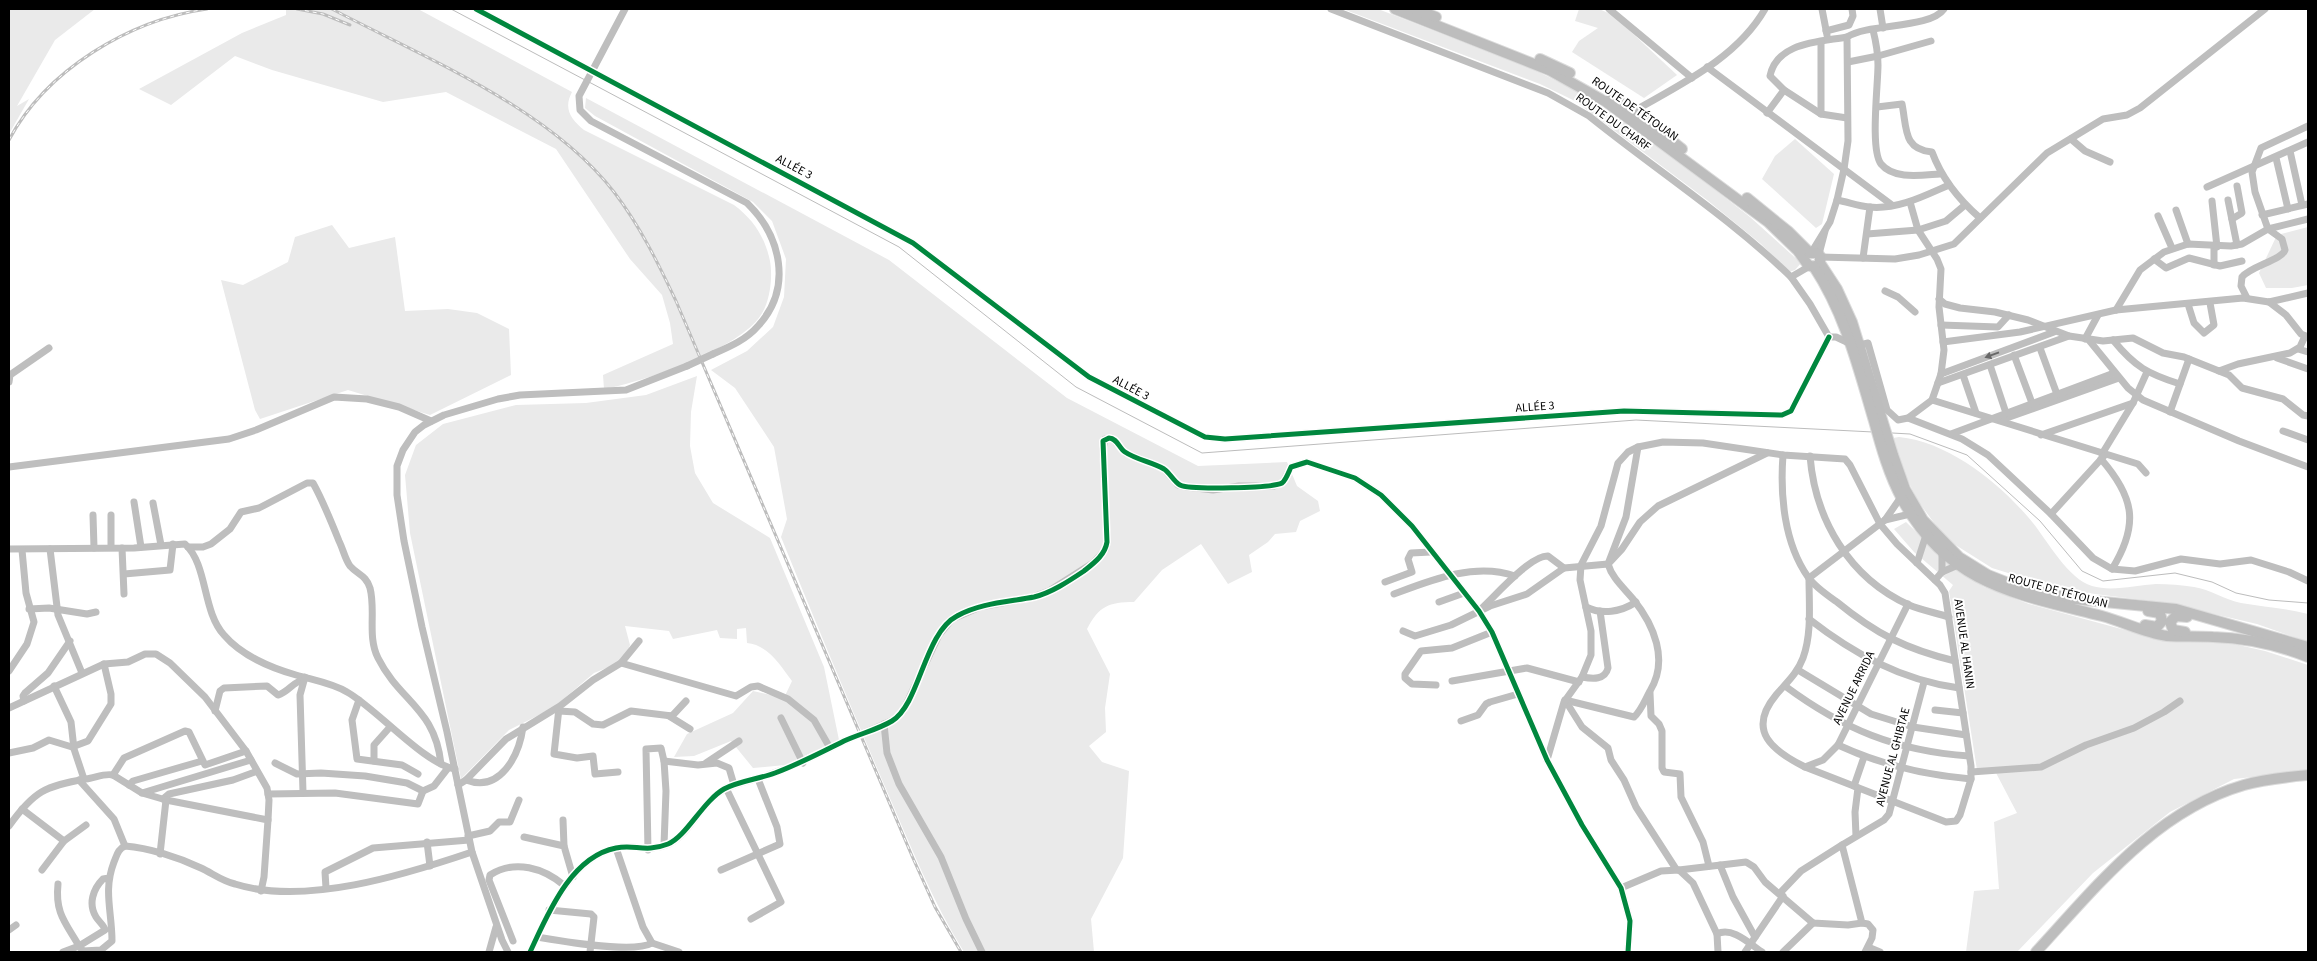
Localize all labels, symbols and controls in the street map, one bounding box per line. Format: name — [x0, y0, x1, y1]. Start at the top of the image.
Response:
street label: ROUTE DE TÉTOUAN — [1588, 73, 1682, 145]
street label: ROUTE DU CHARF — [1572, 89, 1654, 155]
street label: ALLÉE 3 — [773, 150, 815, 184]
one-way arrow — [1985, 352, 2000, 359]
street label: ALLÉE 3 — [1110, 371, 1152, 405]
street label: ALLÉE 3 — [1515, 397, 1555, 417]
street label: ROUTE DE TÉTOUAN — [2006, 570, 2110, 612]
street label: AVENUE AL HANIN — [1949, 598, 1979, 690]
street label: AVENUE ARRIDA — [1829, 648, 1879, 728]
street label: AVENUE AL GHIBTAE — [1872, 706, 1914, 808]

